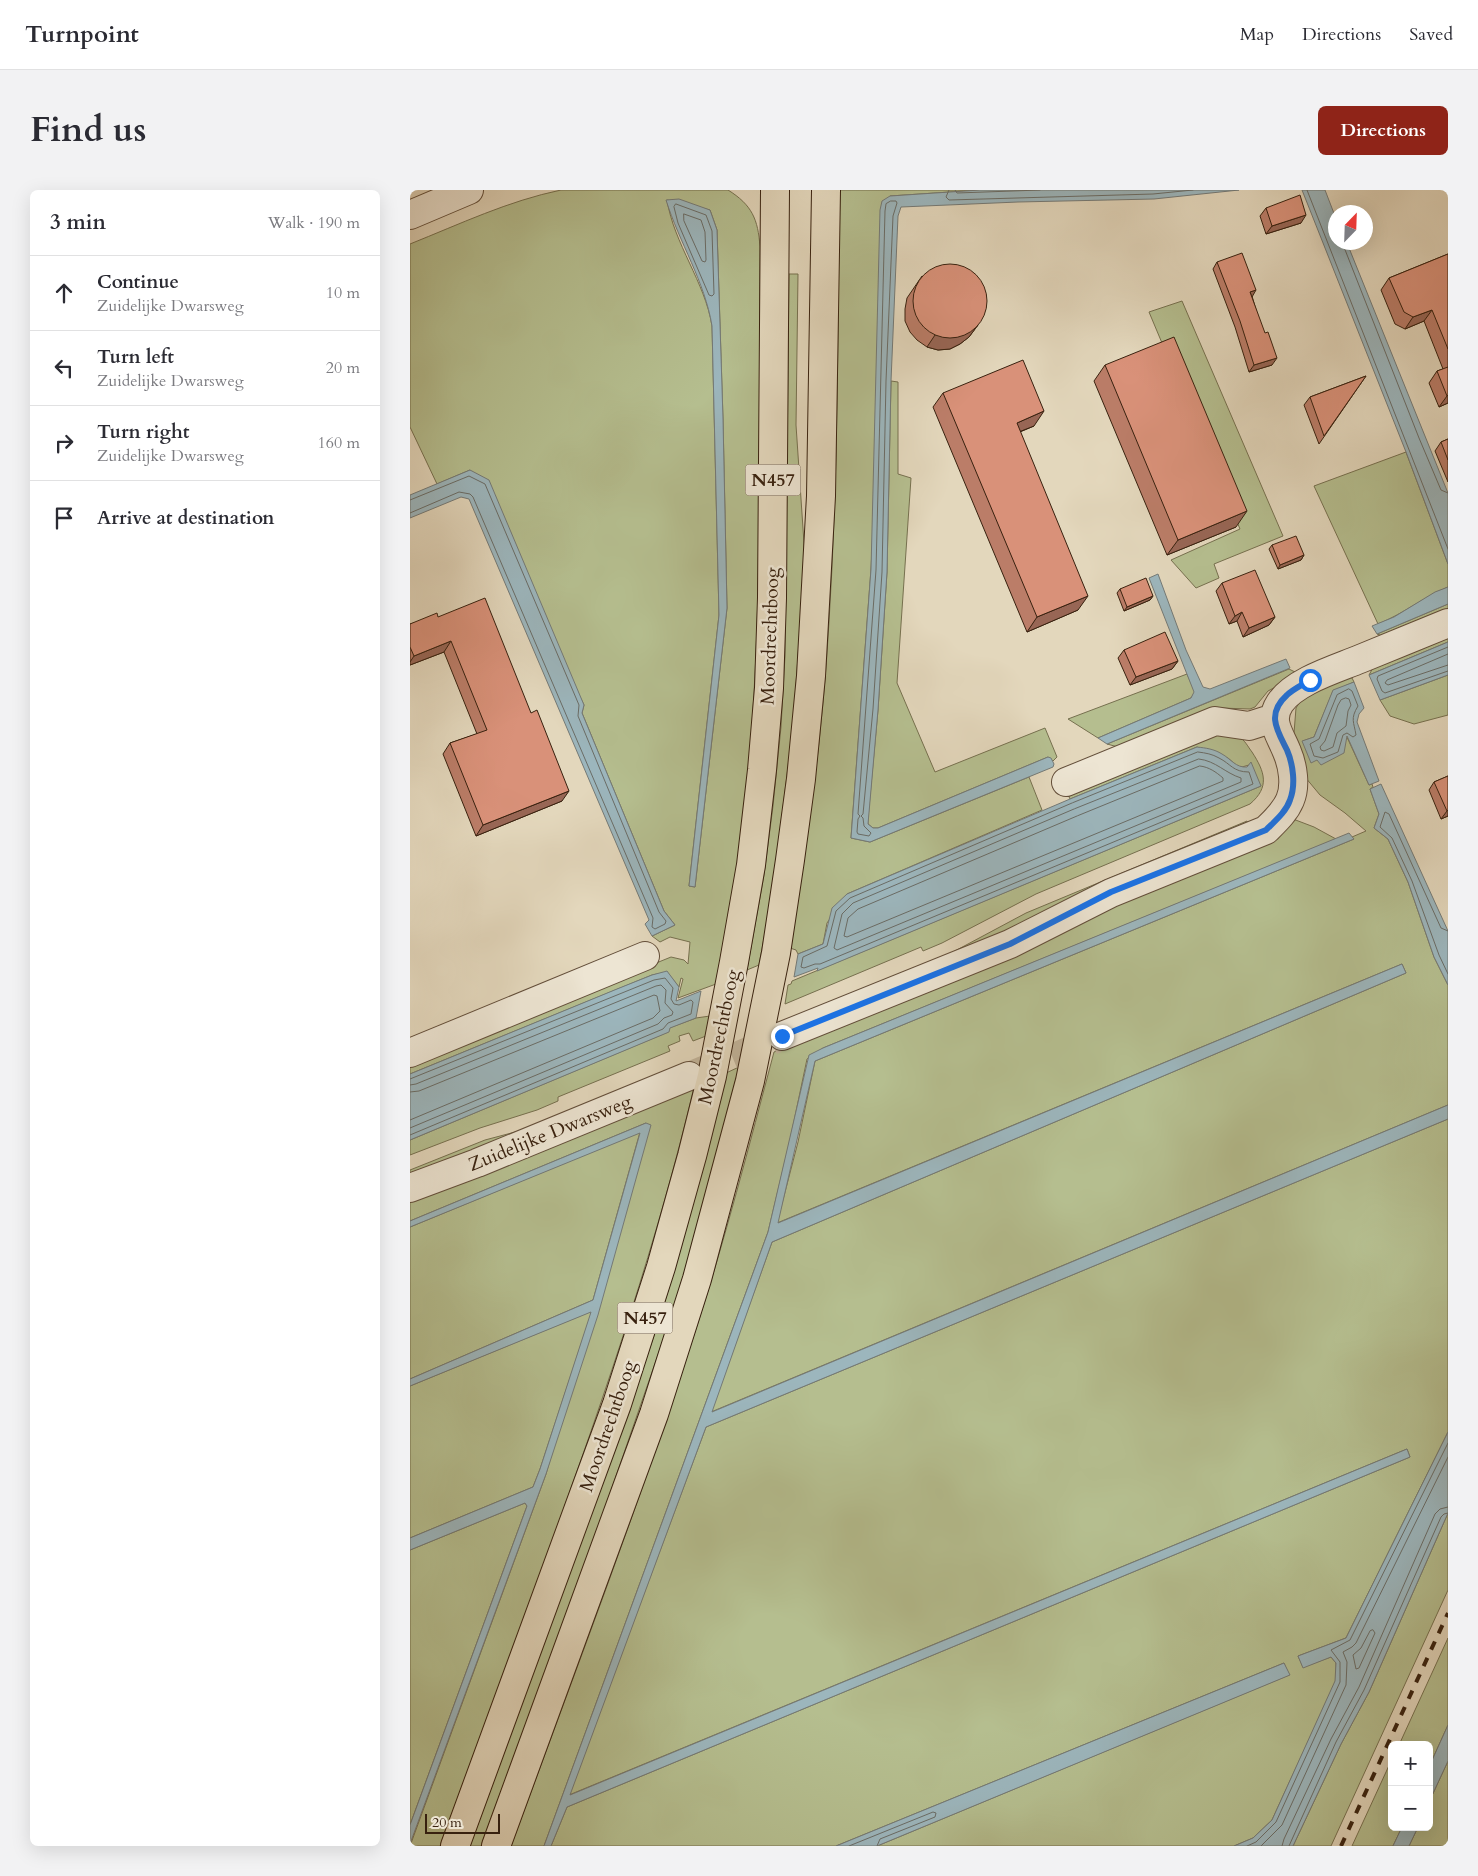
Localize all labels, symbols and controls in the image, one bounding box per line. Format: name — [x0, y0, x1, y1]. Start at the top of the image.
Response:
text: Turnpoint — [25, 18, 139, 51]
text: Map — [1240, 22, 1274, 47]
text: Directions — [1302, 22, 1381, 47]
text: Saved — [1409, 22, 1453, 47]
text: Find us — [30, 106, 146, 154]
button: Directions — [1318, 106, 1448, 155]
north arrow — [1328, 205, 1373, 250]
text: 3 min — [50, 208, 106, 237]
text: Walk · 190 m — [268, 212, 360, 234]
text: Continue — [97, 269, 179, 295]
icon: ahead — [50, 279, 78, 307]
text: 10 m — [326, 282, 360, 304]
text: Zuidelijke Dwarsweg — [97, 295, 244, 317]
text: Turn left — [97, 344, 174, 370]
icon: left — [50, 354, 78, 382]
text: 20 m — [326, 357, 360, 379]
text: Zuidelijke Dwarsweg — [97, 370, 244, 392]
text: Turn right — [97, 419, 189, 445]
icon: right — [50, 429, 78, 457]
text: 160 m — [318, 432, 360, 454]
text: Zuidelijke Dwarsweg — [97, 445, 244, 467]
road number: N457 — [746, 464, 800, 496]
icon: arrive — [50, 504, 78, 532]
text: Arrive at destination — [97, 505, 274, 531]
street label: Moordrechtboog — [755, 566, 785, 705]
route start — [1299, 669, 1322, 692]
street label: Moordrechtboog — [692, 967, 746, 1107]
route end — [771, 1025, 794, 1048]
street label: Zuidelijke Dwarsweg — [464, 1088, 636, 1178]
road number: N457 — [618, 1302, 672, 1334]
street label: Moordrechtboog — [573, 1356, 643, 1495]
map controls — [1388, 1741, 1433, 1831]
button: + — [1388, 1741, 1433, 1786]
button: − — [1388, 1786, 1433, 1831]
scale bar — [425, 1811, 500, 1834]
text: 20 m — [432, 1813, 462, 1832]

